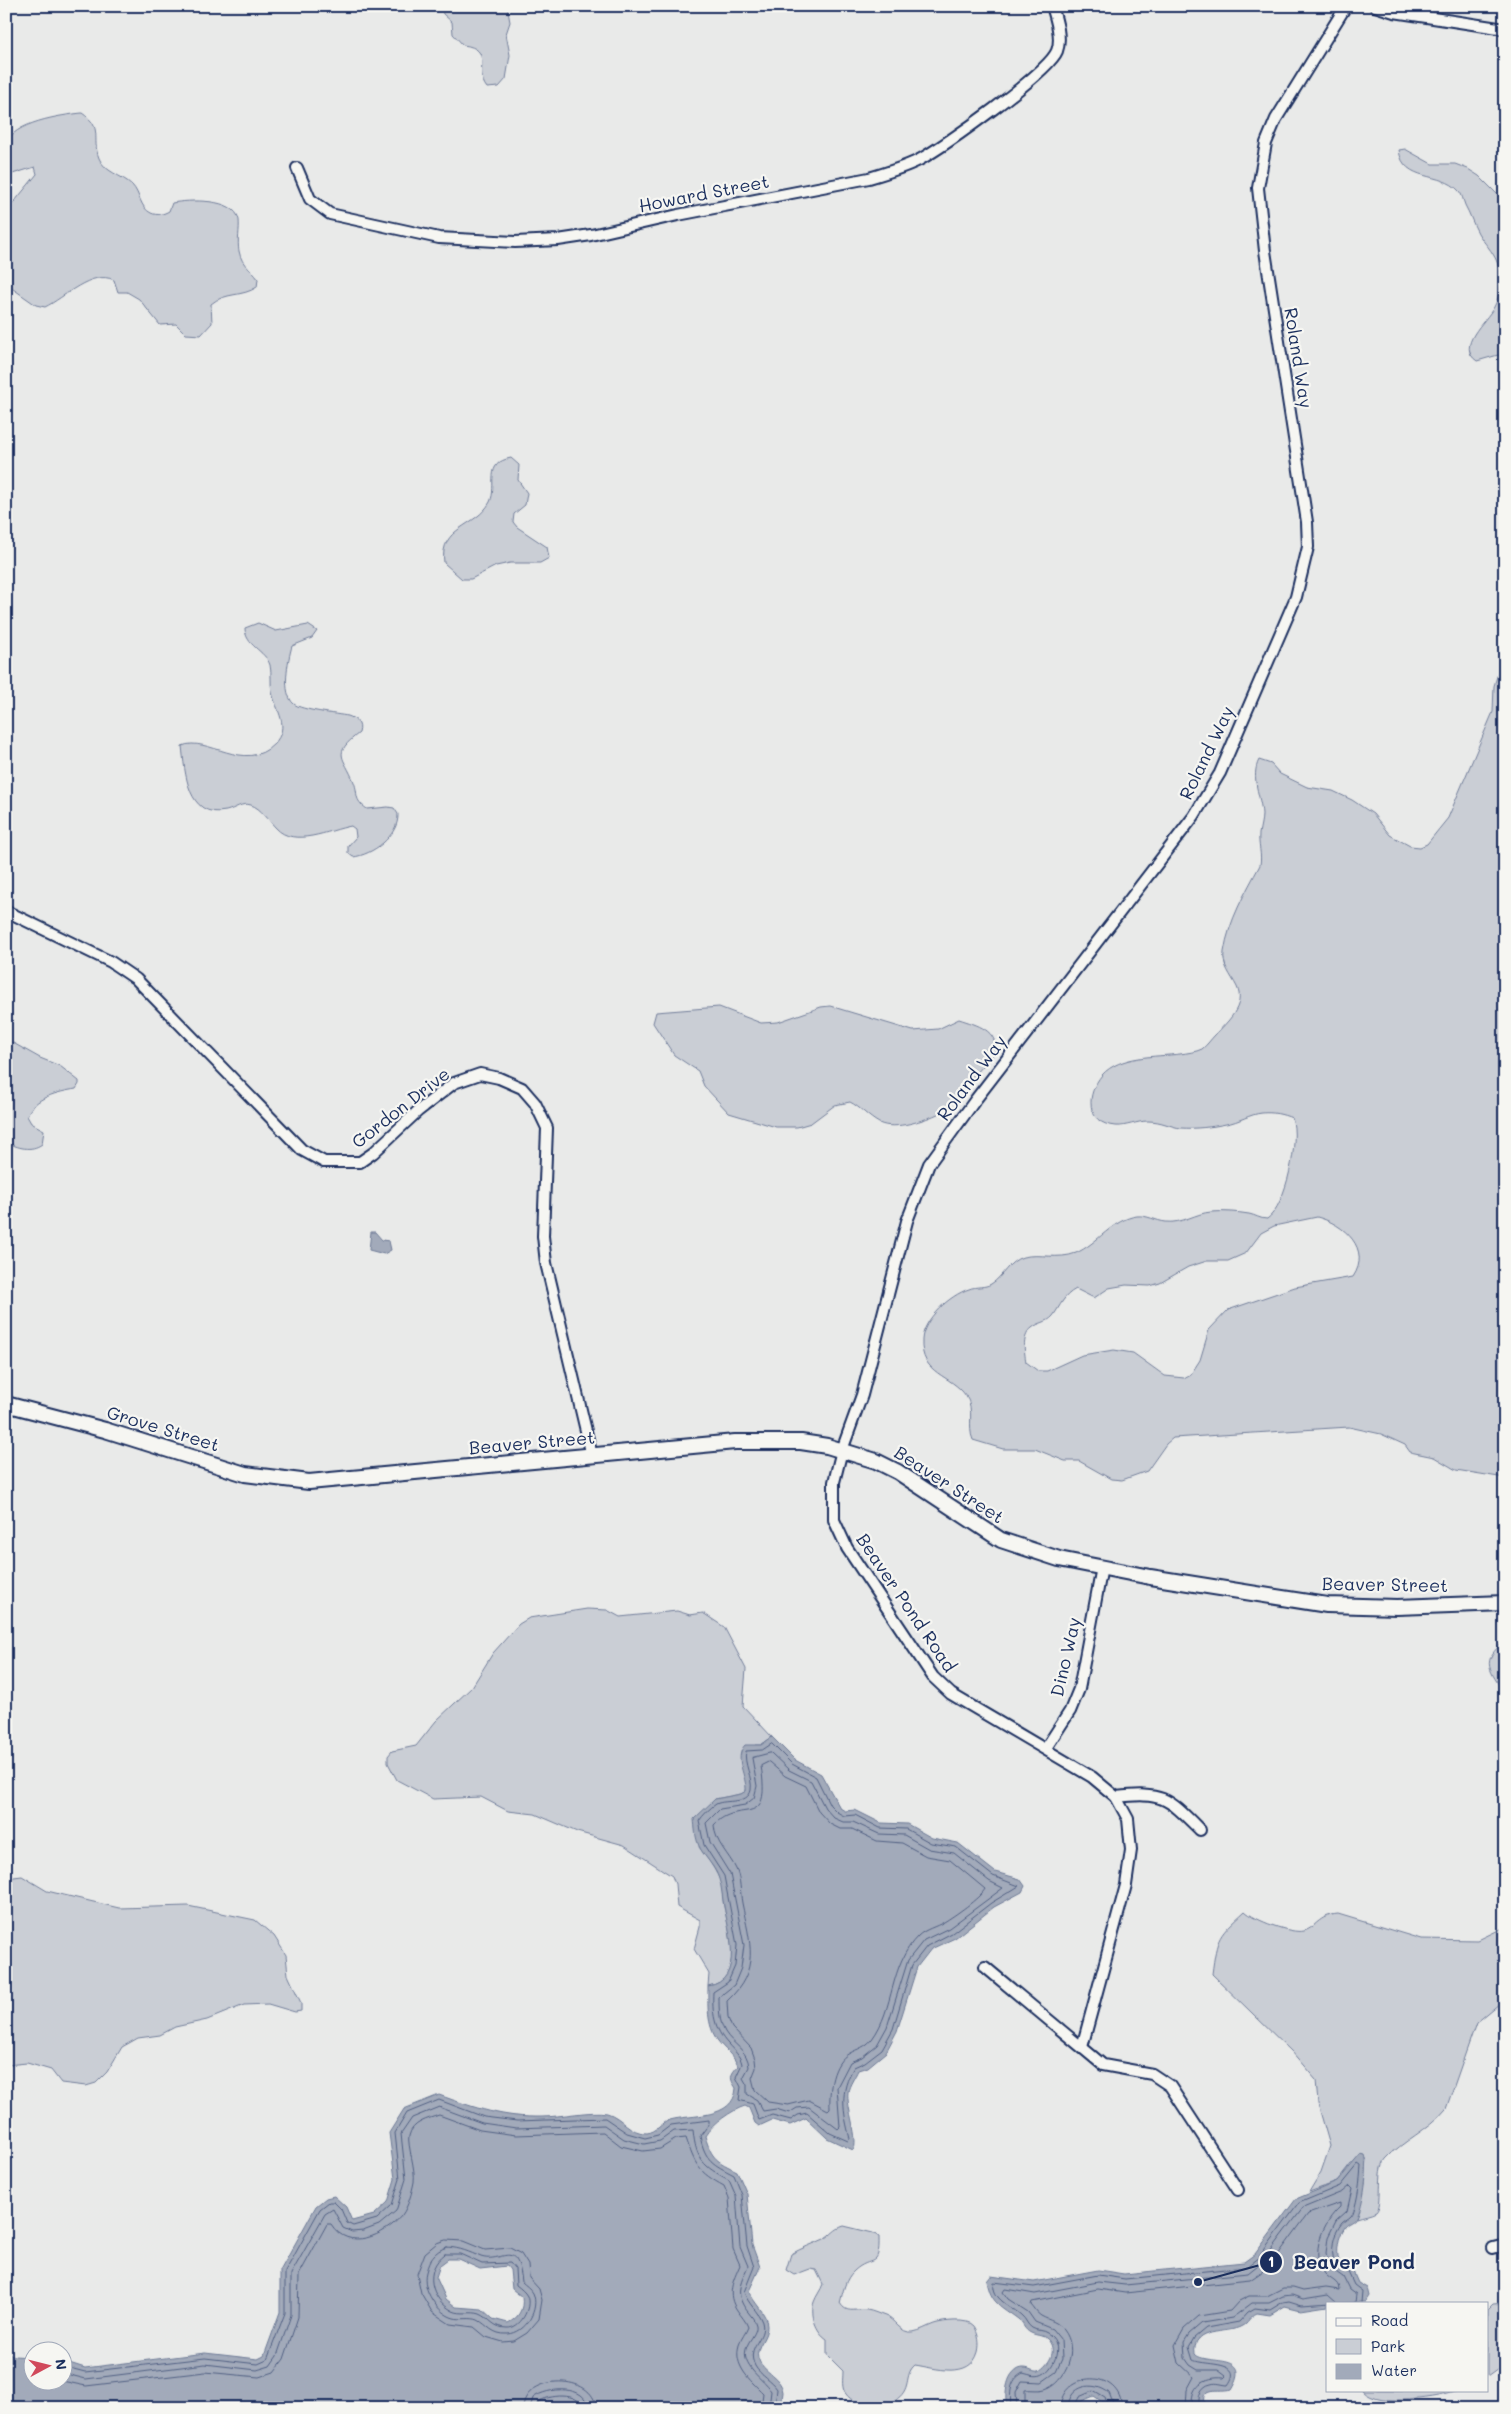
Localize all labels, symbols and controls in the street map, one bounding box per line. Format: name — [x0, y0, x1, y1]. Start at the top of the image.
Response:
street label: Howard Street — [637, 169, 771, 217]
street label: Roland Way — [1279, 306, 1319, 410]
street label: Roland Way — [1173, 702, 1239, 803]
street label: Roland Way — [931, 1030, 1011, 1125]
street label: Gordon Drive — [346, 1061, 454, 1153]
street label: Grove Street — [104, 1399, 223, 1457]
street label: Beaver Street — [468, 1425, 596, 1459]
street label: Beaver Street — [890, 1440, 1009, 1529]
street label: Beaver Pond Road — [851, 1528, 962, 1677]
street label: Beaver Street — [1322, 1571, 1448, 1597]
street label: Dino Way — [1044, 1615, 1086, 1699]
callout: Beaver Pond — [1258, 2245, 1425, 2279]
text: Beaver Pond — [1293, 2249, 1415, 2274]
text: 1 — [1268, 2251, 1274, 2271]
legend — [1326, 2302, 1488, 2392]
text: Road — [1371, 2310, 1408, 2330]
text: Park — [1371, 2336, 1405, 2356]
north arrow — [22, 2342, 72, 2392]
text: N — [51, 2358, 71, 2371]
text: Water — [1371, 2360, 1417, 2380]

